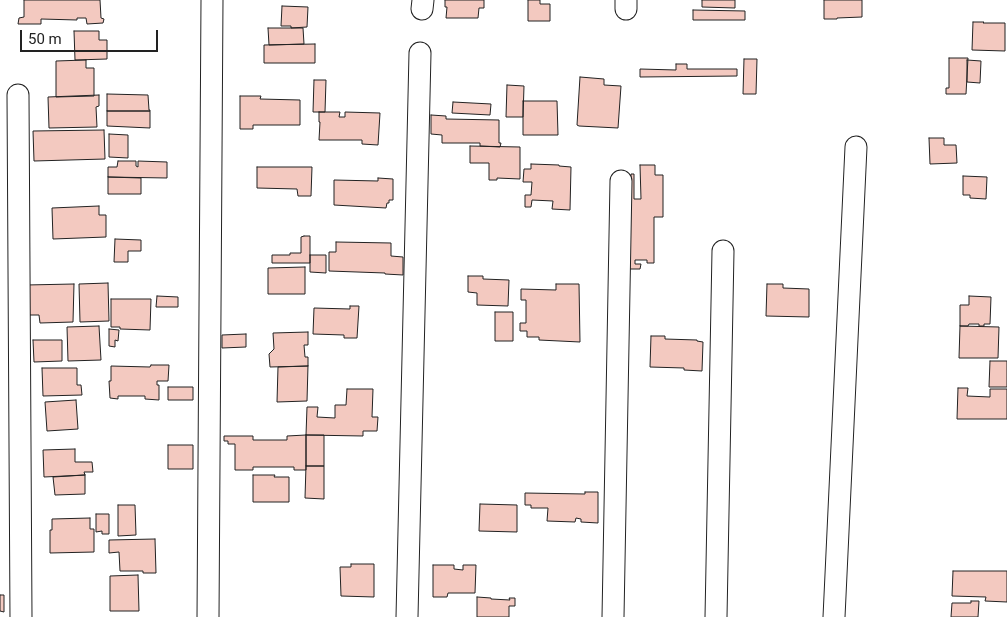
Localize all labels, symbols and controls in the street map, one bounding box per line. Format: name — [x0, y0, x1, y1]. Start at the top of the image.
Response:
scale bar — [22, 20, 160, 52]
text: 50 m — [28, 30, 62, 48]

